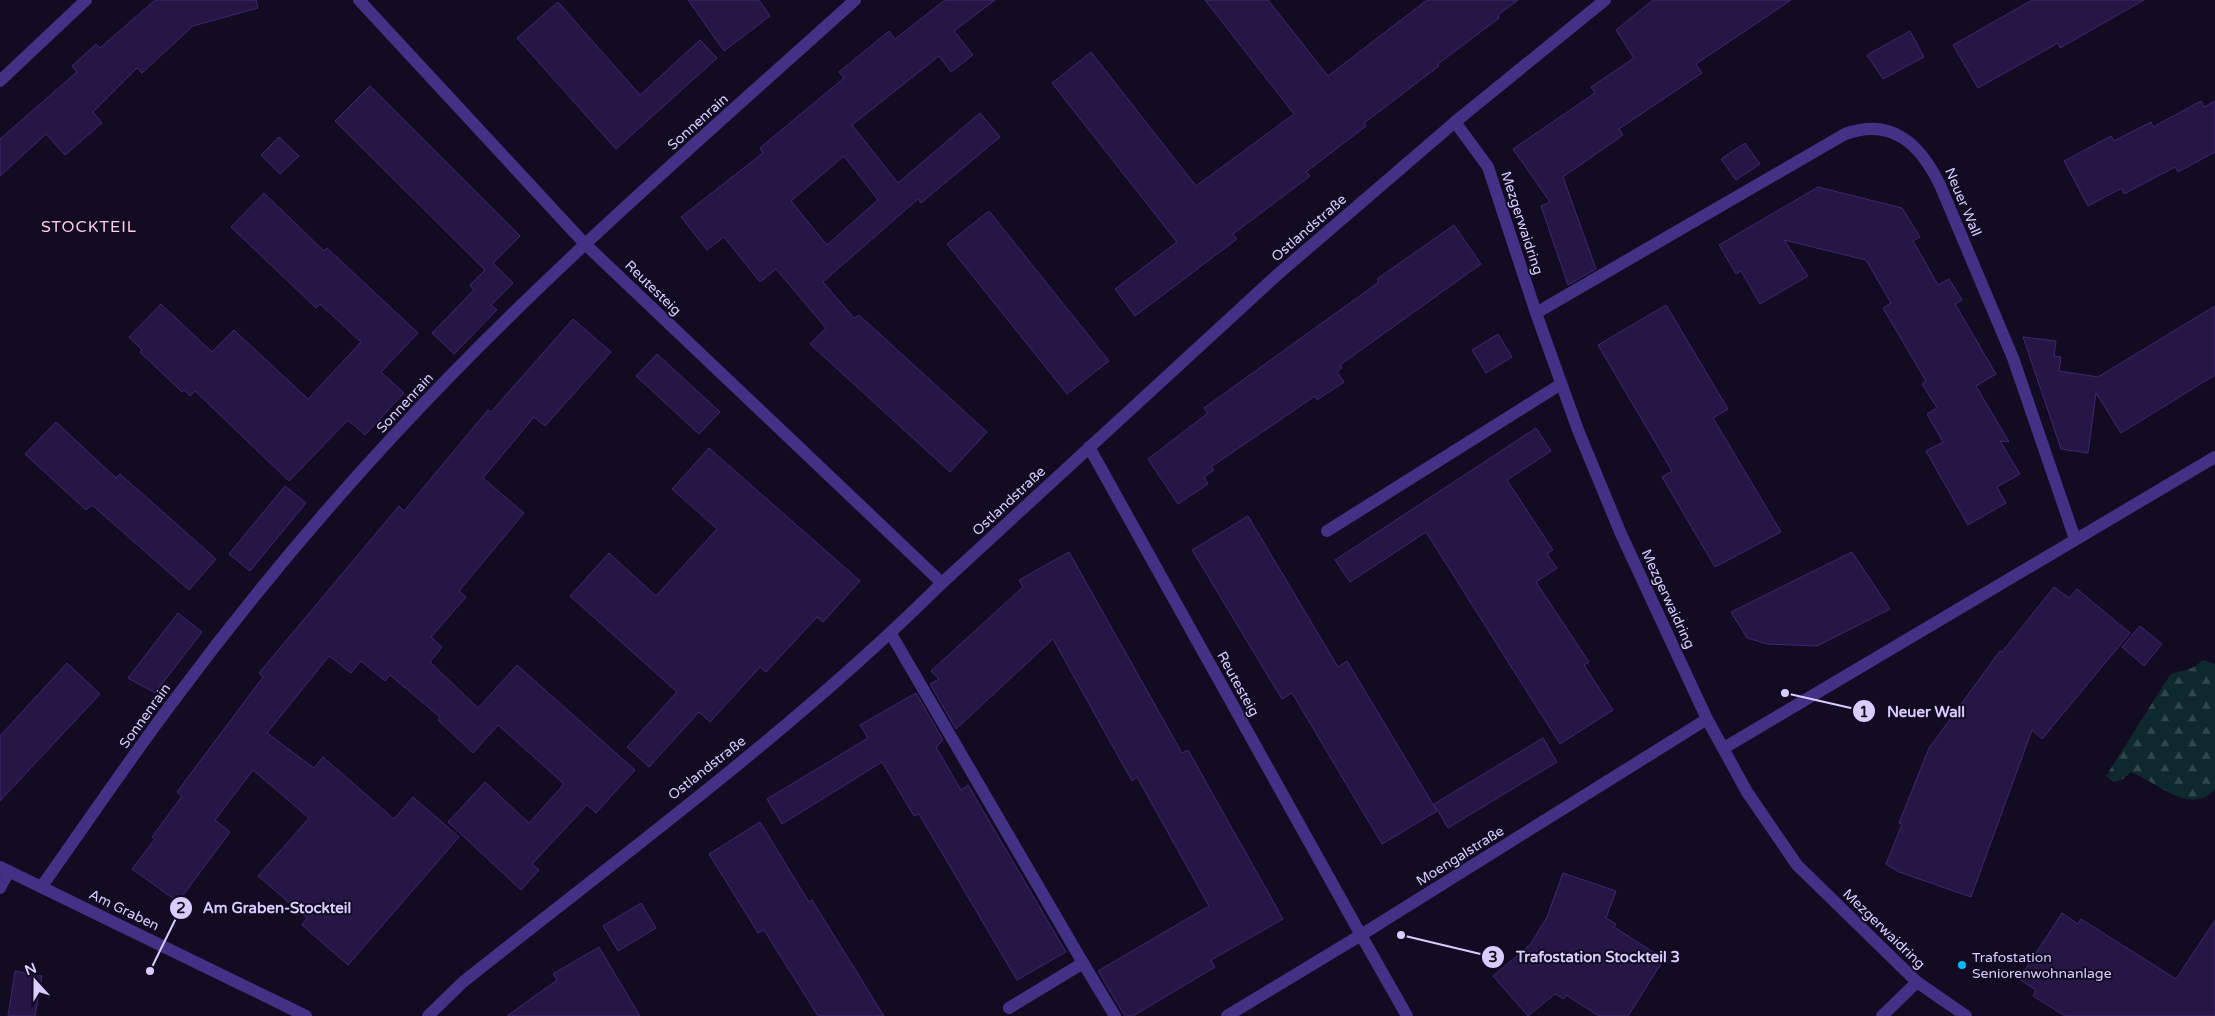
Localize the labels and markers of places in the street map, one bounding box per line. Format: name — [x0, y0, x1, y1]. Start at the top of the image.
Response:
callout: Neuer Wall — [1852, 696, 1975, 726]
callout: Am Graben-Stockteil — [168, 893, 362, 923]
callout: Trafostation Stockteil 3 — [1481, 942, 1690, 972]
place label: Trafostation Seniorenwohnanlage — [1972, 949, 2112, 982]
marker: Trafostation Seniorenwohnanlage — [1956, 959, 1968, 971]

